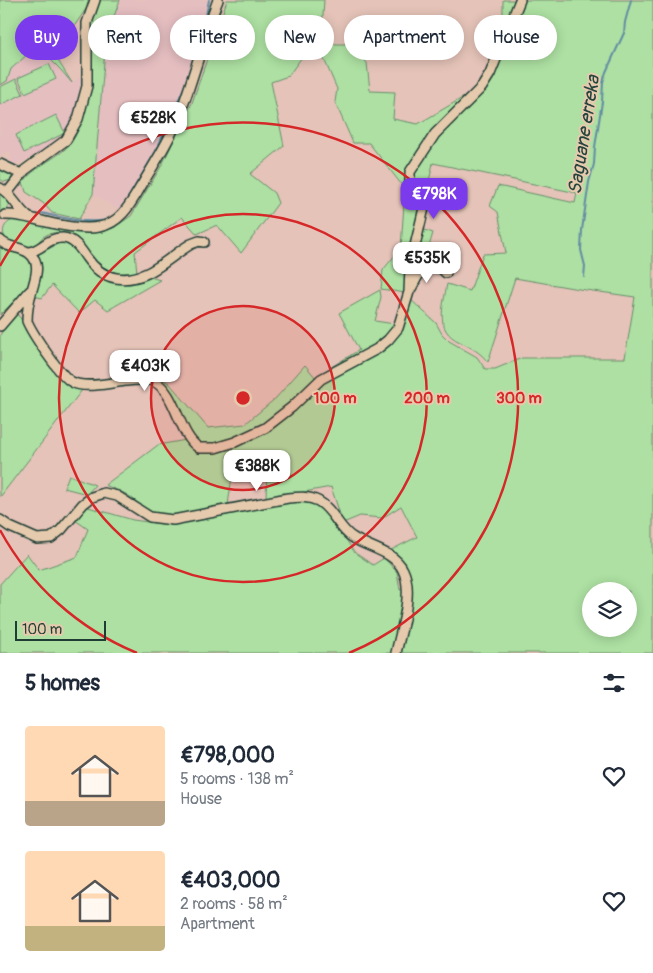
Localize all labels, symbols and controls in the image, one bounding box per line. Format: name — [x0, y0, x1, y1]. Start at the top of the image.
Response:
chip: Buy — [15, 15, 78, 60]
chip: Rent — [88, 15, 160, 60]
chip: Filters — [170, 15, 255, 60]
chip: New — [265, 15, 334, 60]
chip: Apartment — [344, 15, 464, 60]
chip: House — [474, 15, 557, 60]
water label: Saguane erreka — [563, 73, 605, 196]
pin: €528K — [118, 102, 188, 144]
text: €528K — [130, 108, 176, 128]
pin: €798K — [399, 178, 469, 220]
text: €798K — [412, 184, 456, 204]
pin: €535K — [392, 242, 462, 284]
text: €535K — [404, 248, 450, 268]
pin: €403K — [110, 350, 180, 392]
text: €403K — [120, 356, 170, 376]
centre of rings — [234, 389, 252, 407]
text: 100 m — [314, 389, 356, 408]
text: 200 m — [404, 389, 450, 408]
text: 300 m — [496, 389, 542, 408]
pin: €388K — [222, 450, 292, 492]
text: €388K — [234, 456, 280, 476]
map controls — [582, 582, 637, 637]
button: layers — [582, 582, 637, 637]
scale bar — [15, 618, 106, 641]
text: 100 m — [22, 621, 62, 638]
icon: filters — [600, 669, 628, 697]
text: 5 homes — [25, 670, 100, 697]
text: €798,000 — [180, 742, 275, 769]
icon: home — [65, 746, 125, 806]
icon: heart — [600, 762, 628, 790]
text: 5 rooms · 138 m² — [180, 769, 294, 789]
text: House — [180, 789, 222, 809]
text: €403,000 — [180, 867, 280, 894]
icon: home — [65, 871, 125, 931]
icon: heart — [600, 887, 628, 915]
text: 2 rooms · 58 m² — [180, 894, 288, 914]
text: Apartment — [180, 914, 255, 934]

